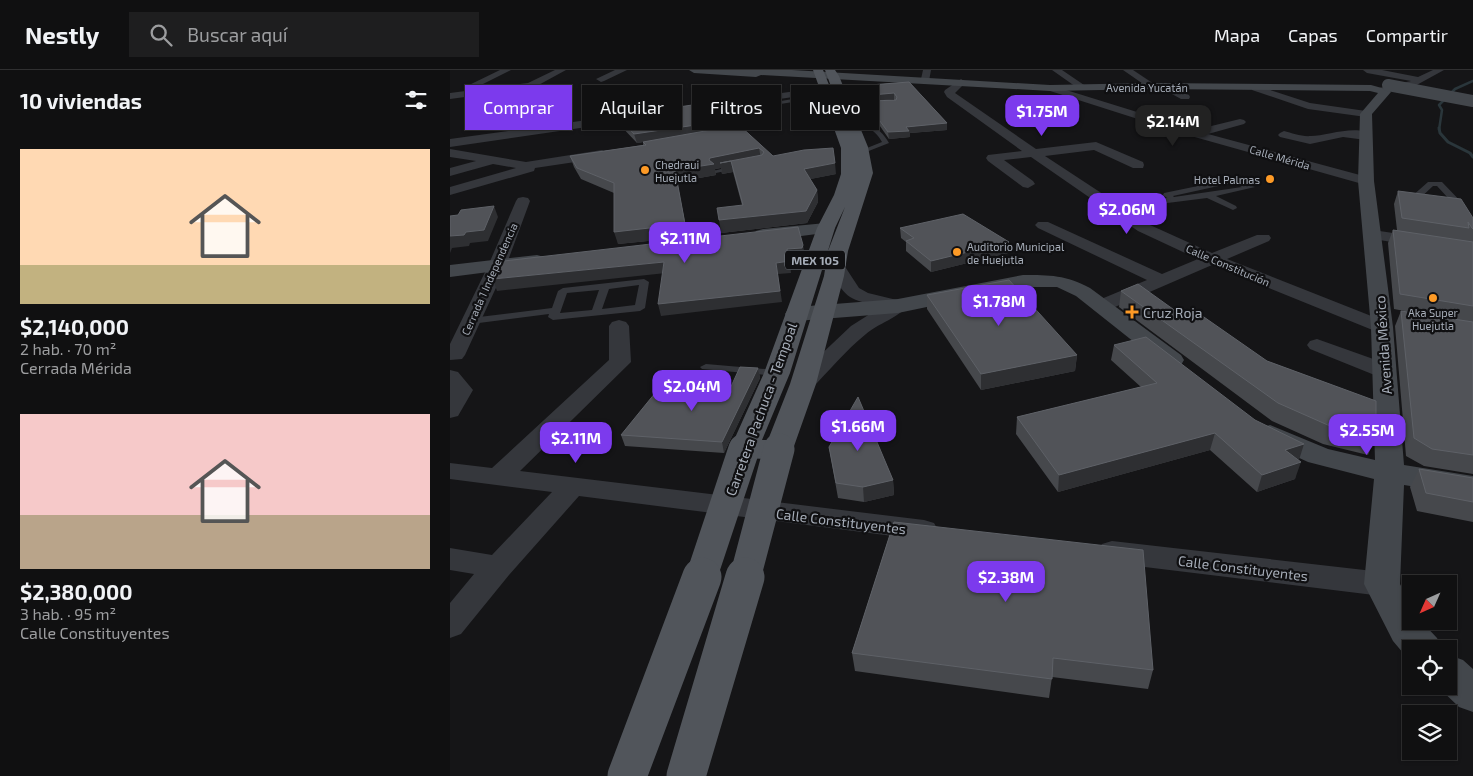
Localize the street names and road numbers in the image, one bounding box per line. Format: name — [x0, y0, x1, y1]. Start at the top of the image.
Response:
street label: Avenida Yucatán — [1106, 81, 1188, 94]
street label: Calle Mérida — [1248, 142, 1312, 172]
street label: Cerrada 1 Independencia — [458, 221, 520, 337]
street label: Calle Constitución — [1184, 241, 1272, 289]
road number: MEX 105 — [785, 250, 845, 270]
street label: Avenida México — [1371, 295, 1395, 395]
street label: Carretera Pachuca - Tempoal — [722, 319, 801, 498]
street label: Calle Constituyentes — [775, 505, 907, 537]
street label: Calle Constituyentes — [1177, 552, 1309, 584]

